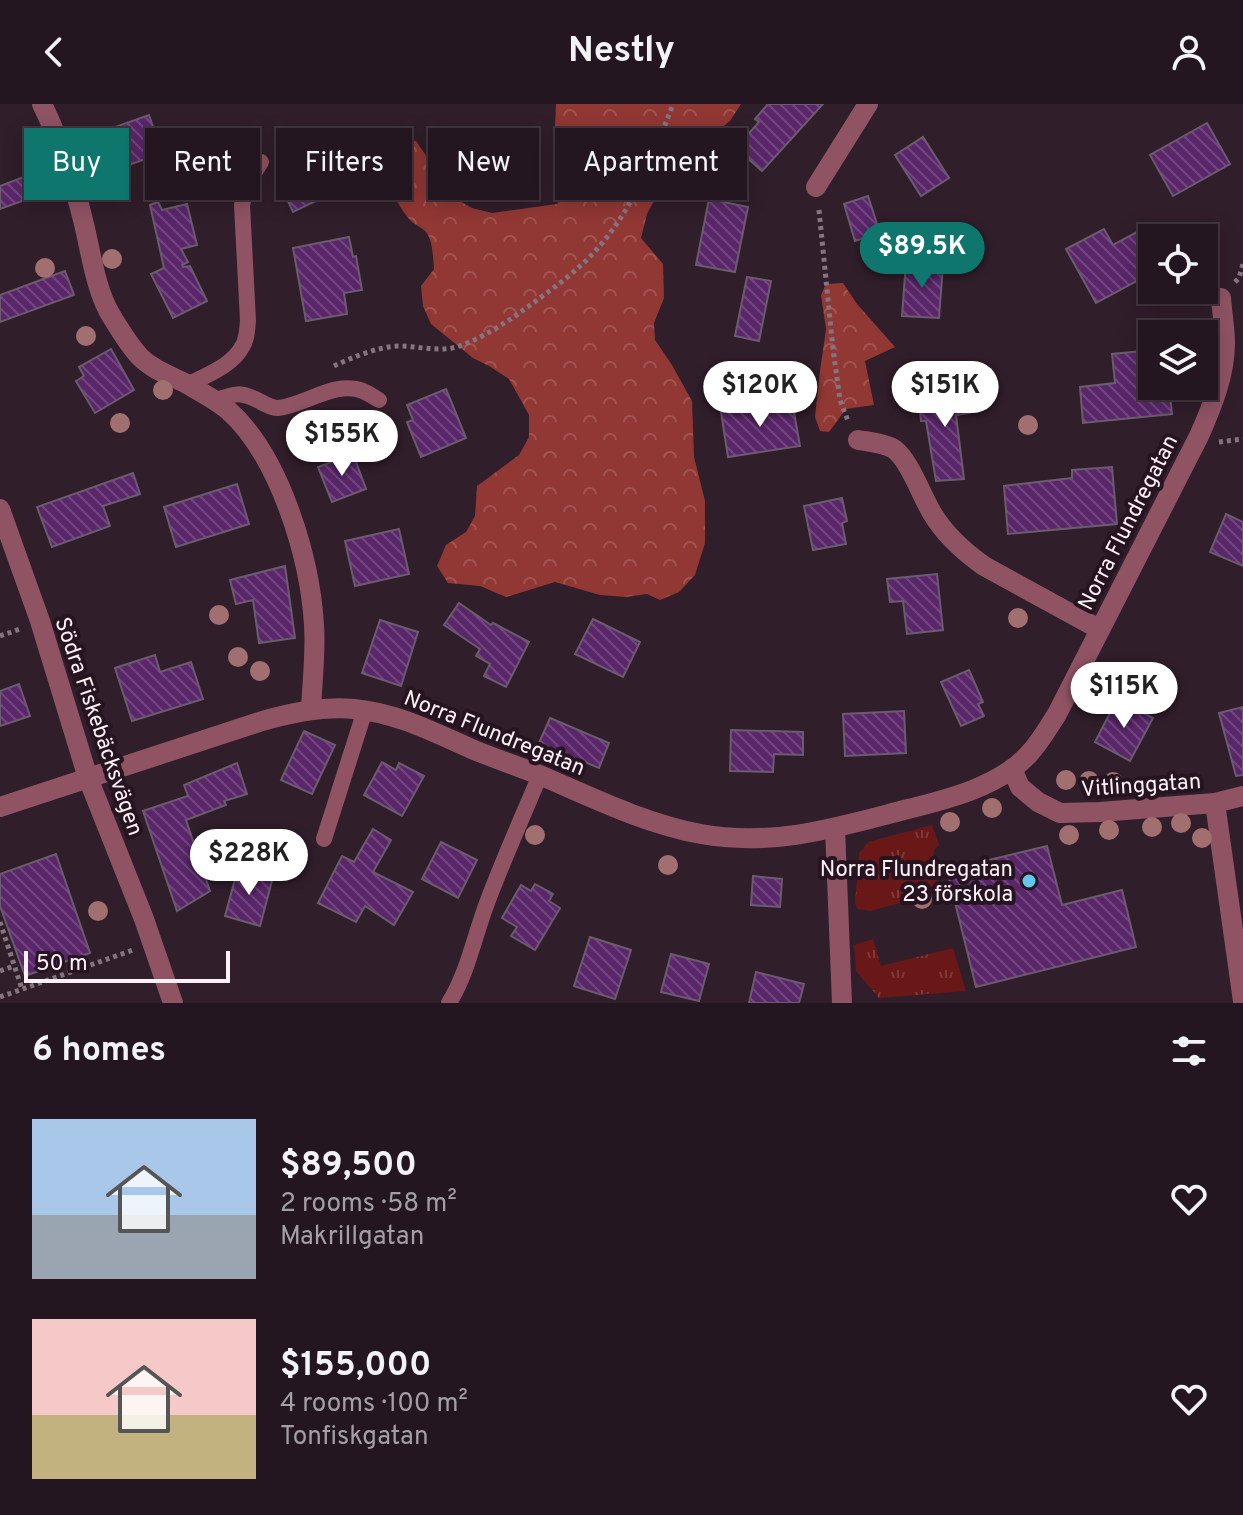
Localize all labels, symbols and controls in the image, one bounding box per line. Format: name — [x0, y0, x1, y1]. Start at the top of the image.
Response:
text: Nestly — [568, 29, 675, 75]
icon: back — [32, 30, 76, 74]
icon: person — [1167, 30, 1211, 74]
chip: Buy — [24, 128, 129, 200]
chip: Rent — [145, 128, 260, 200]
chip: Filters — [276, 128, 412, 200]
chip: New — [428, 128, 539, 200]
chip: Apartment — [555, 128, 747, 200]
pin: $89.5K — [857, 222, 987, 290]
map controls — [1138, 224, 1218, 400]
button: locate — [1138, 224, 1218, 304]
text: $89.5K — [878, 231, 966, 264]
button: layers — [1138, 320, 1218, 400]
pin: $120K — [704, 361, 816, 429]
pin: $151K — [889, 361, 1001, 429]
text: $120K — [721, 370, 799, 403]
text: $151K — [910, 370, 980, 403]
pin: $155K — [286, 410, 398, 478]
text: $155K — [304, 419, 380, 452]
street label: Norra Flundregatan — [1073, 431, 1185, 615]
street label: Södra Fiskebäcksvägen — [48, 614, 148, 840]
pin: $115K — [1068, 662, 1180, 730]
text: $115K — [1089, 671, 1159, 704]
street label: Norra Flundregatan — [399, 686, 589, 783]
street label: Vitlinggatan — [1080, 769, 1202, 804]
pin: $228K — [193, 829, 305, 897]
text: $228K — [208, 838, 290, 871]
place label: Norra Flundregatan 23 förskola — [820, 857, 1013, 909]
marker: Norra Flundregatan 23 förskola — [1020, 872, 1038, 890]
scale bar — [24, 947, 230, 983]
text: 50 m — [36, 951, 88, 978]
icon: filters — [1167, 1029, 1211, 1073]
text: 6 homes — [32, 1030, 166, 1073]
text: $89,500 — [280, 1145, 417, 1188]
icon: home — [96, 1151, 192, 1247]
icon: heart — [1167, 1177, 1211, 1221]
text: 2 rooms · 58 m² — [280, 1188, 457, 1221]
text: Makrillgatan — [280, 1221, 424, 1254]
text: $155,000 — [280, 1345, 431, 1388]
icon: home — [96, 1351, 192, 1447]
icon: heart — [1167, 1377, 1211, 1421]
text: 4 rooms · 100 m² — [280, 1388, 468, 1421]
text: Tonfiskgatan — [280, 1421, 429, 1454]

